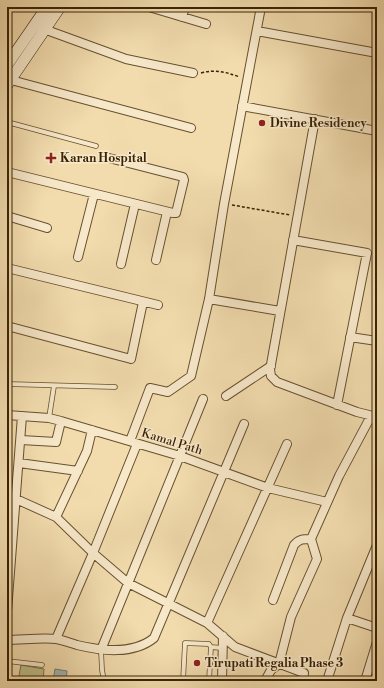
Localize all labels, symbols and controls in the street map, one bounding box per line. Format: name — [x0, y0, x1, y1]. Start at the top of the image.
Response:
place label: Divine Residency — [270, 116, 368, 131]
marker: Divine Residency — [257, 118, 267, 128]
place label: Karan Hospital — [60, 151, 147, 166]
marker: Karan Hospital — [45, 152, 57, 164]
street label: Kamal Path — [140, 426, 204, 458]
place label: Tirupati Regalia Phase 3 — [205, 656, 343, 671]
marker: Tirupati Regalia Phase 3 — [192, 658, 202, 668]

